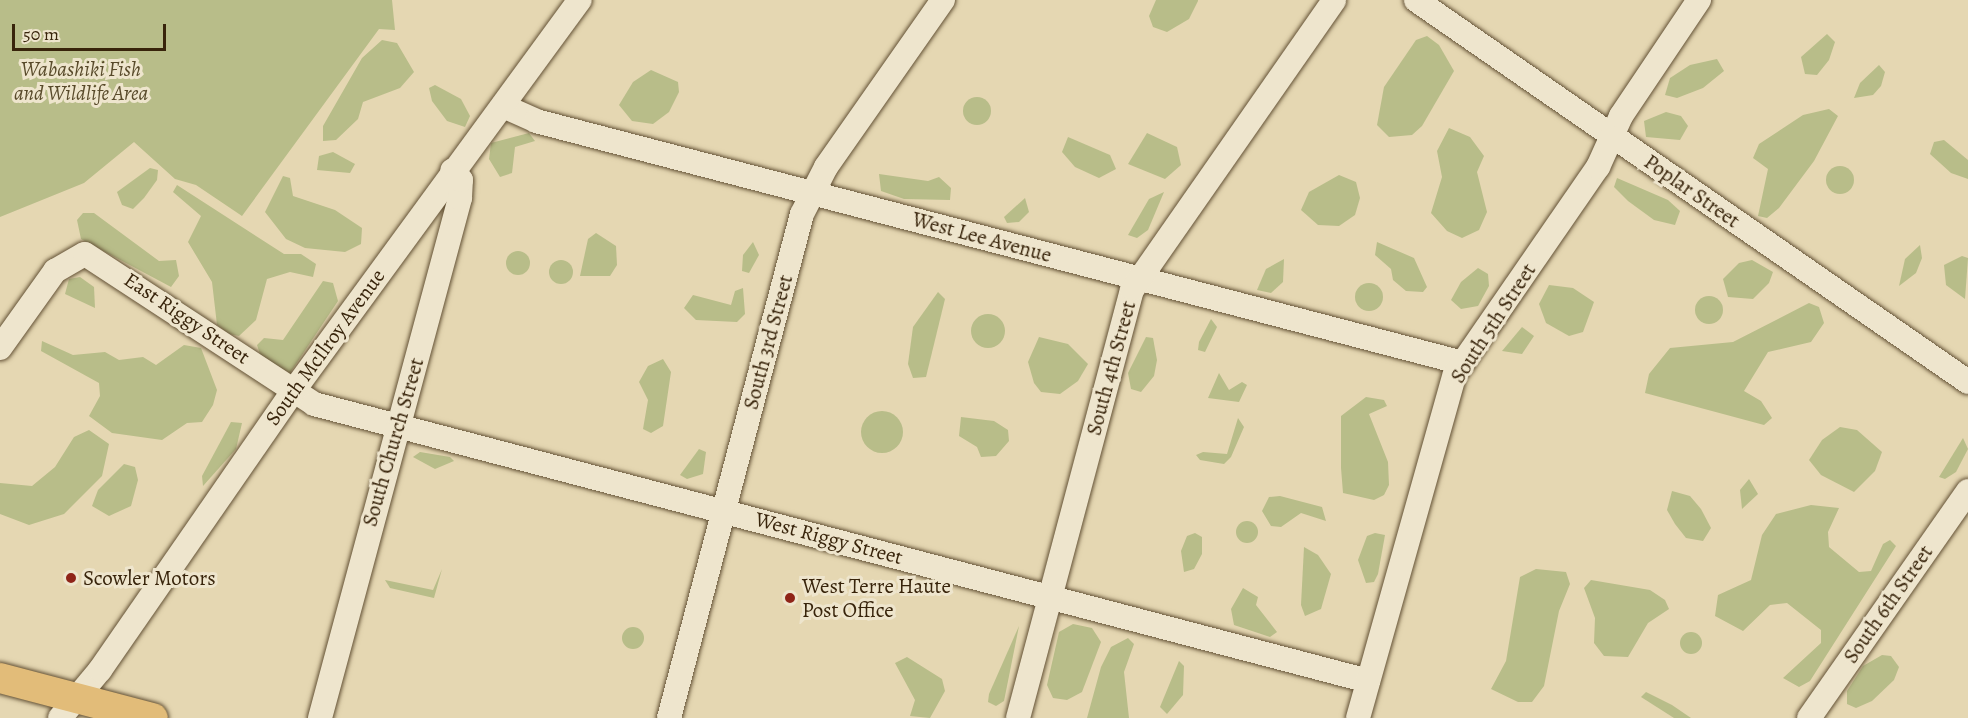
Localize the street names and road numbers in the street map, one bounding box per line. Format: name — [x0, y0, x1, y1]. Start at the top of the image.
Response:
street label: Poplar Street — [1639, 149, 1745, 233]
street label: West Lee Avenue — [910, 206, 1054, 268]
street label: South 5th Street — [1445, 258, 1541, 388]
street label: South McIlroy Avenue — [260, 264, 390, 430]
street label: East Riggy Street — [119, 267, 255, 369]
street label: South 3rd Street — [738, 272, 798, 412]
street label: South 4th Street — [1081, 298, 1141, 438]
street label: South Church Street — [357, 355, 429, 529]
street label: West Riggy Street — [752, 506, 906, 570]
street label: South 6th Street — [1838, 540, 1938, 668]

